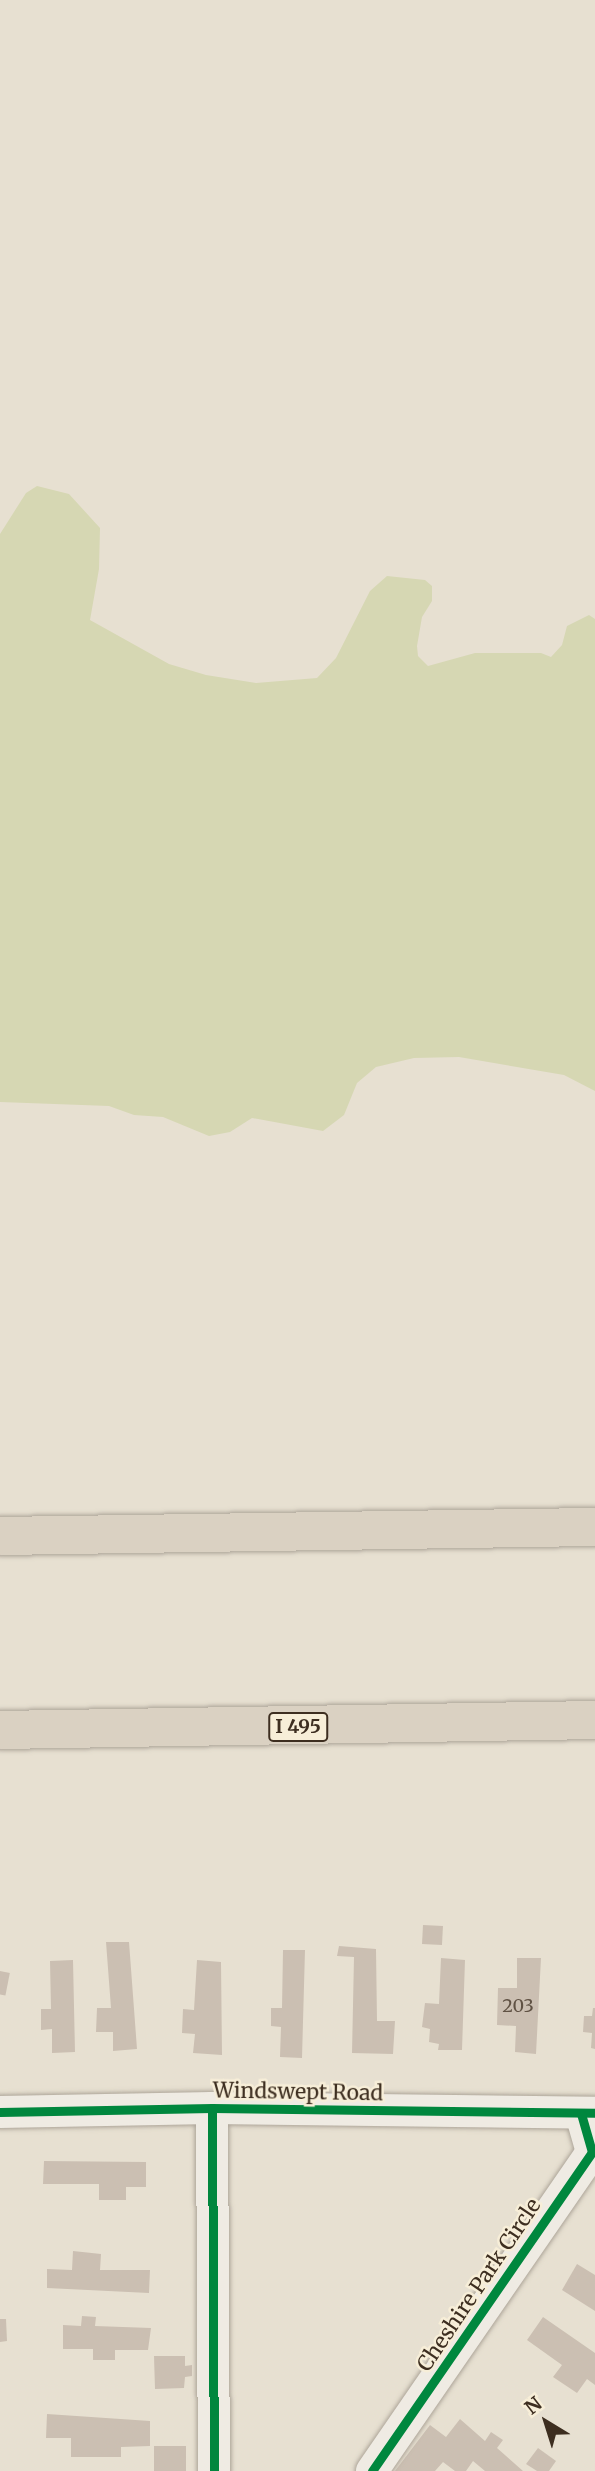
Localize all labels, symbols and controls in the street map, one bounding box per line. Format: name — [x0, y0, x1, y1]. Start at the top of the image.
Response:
road number: I 495 — [268, 1712, 328, 1742]
house number: 203 — [502, 1995, 534, 2017]
street label: Windswept Road — [213, 2078, 383, 2106]
street label: Cheshire Park Circle — [412, 2194, 546, 2376]
north arrow — [511, 2387, 581, 2457]
text: N — [520, 2391, 546, 2420]

